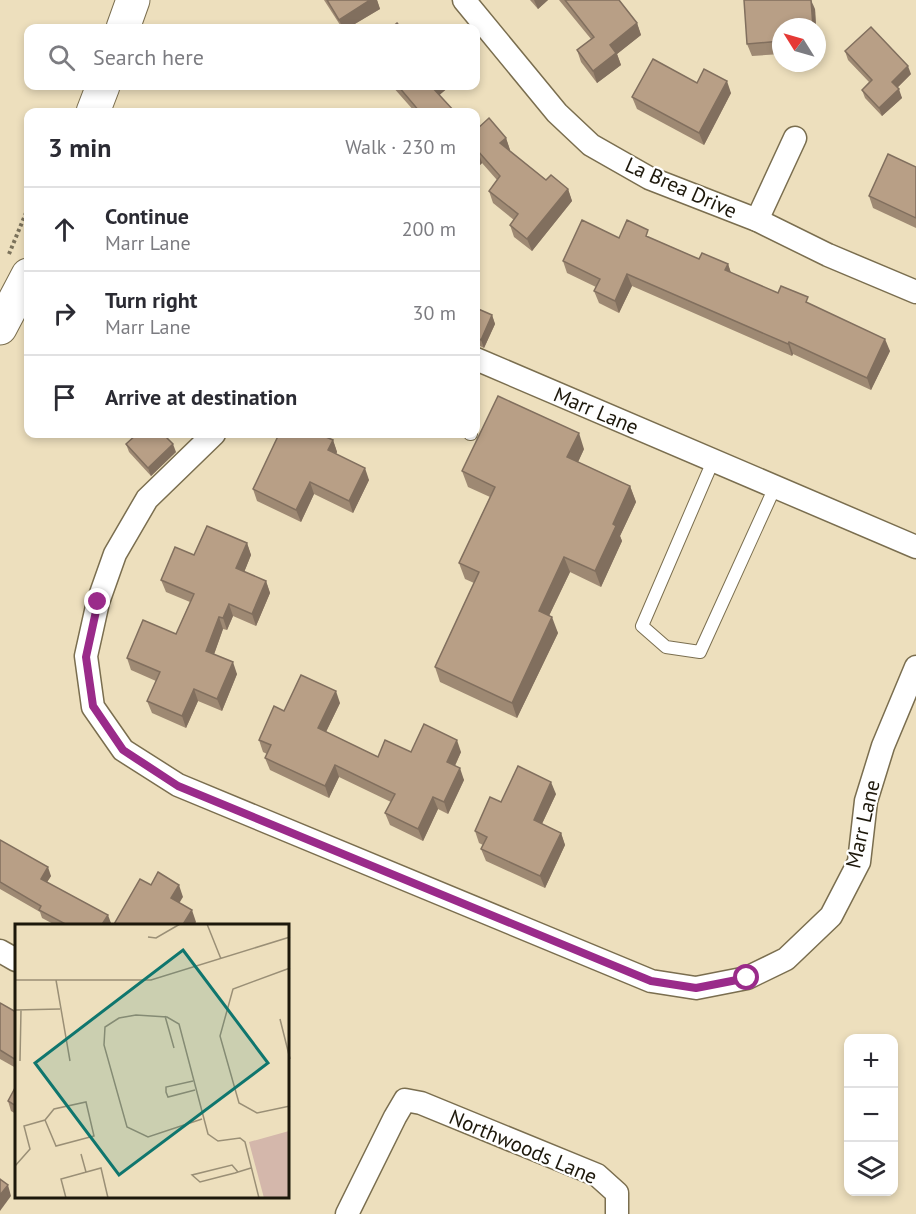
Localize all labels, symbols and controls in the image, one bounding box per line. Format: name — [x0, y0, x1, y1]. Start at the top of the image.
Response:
north arrow — [772, 18, 826, 72]
search box — [24, 24, 480, 90]
icon: search — [45, 41, 78, 74]
text: Search here — [93, 43, 204, 71]
text: 3 min — [48, 131, 111, 164]
text: Walk · 230 m — [345, 134, 456, 160]
street label: La Brea Drive — [621, 151, 741, 224]
text: Continue — [105, 202, 189, 230]
icon: ahead — [48, 213, 81, 246]
text: 200 m — [402, 216, 456, 242]
text: Marr Lane — [105, 230, 191, 256]
text: Turn right — [105, 286, 197, 314]
icon: right — [48, 297, 81, 330]
text: 30 m — [413, 300, 456, 326]
text: Marr Lane — [105, 314, 191, 340]
icon: arrive — [48, 381, 81, 414]
street label: Marr Lane — [550, 381, 643, 441]
text: Arrive at destination — [105, 383, 297, 411]
route end — [84, 588, 110, 614]
street label: Marr Lane — [839, 777, 886, 871]
inset map — [15, 924, 290, 1199]
route start — [733, 964, 759, 990]
map controls — [844, 1034, 898, 1196]
button: + — [844, 1034, 898, 1088]
button: − — [844, 1088, 898, 1142]
street label: Northwoods Lane — [445, 1103, 601, 1190]
button: layers — [844, 1142, 898, 1196]

